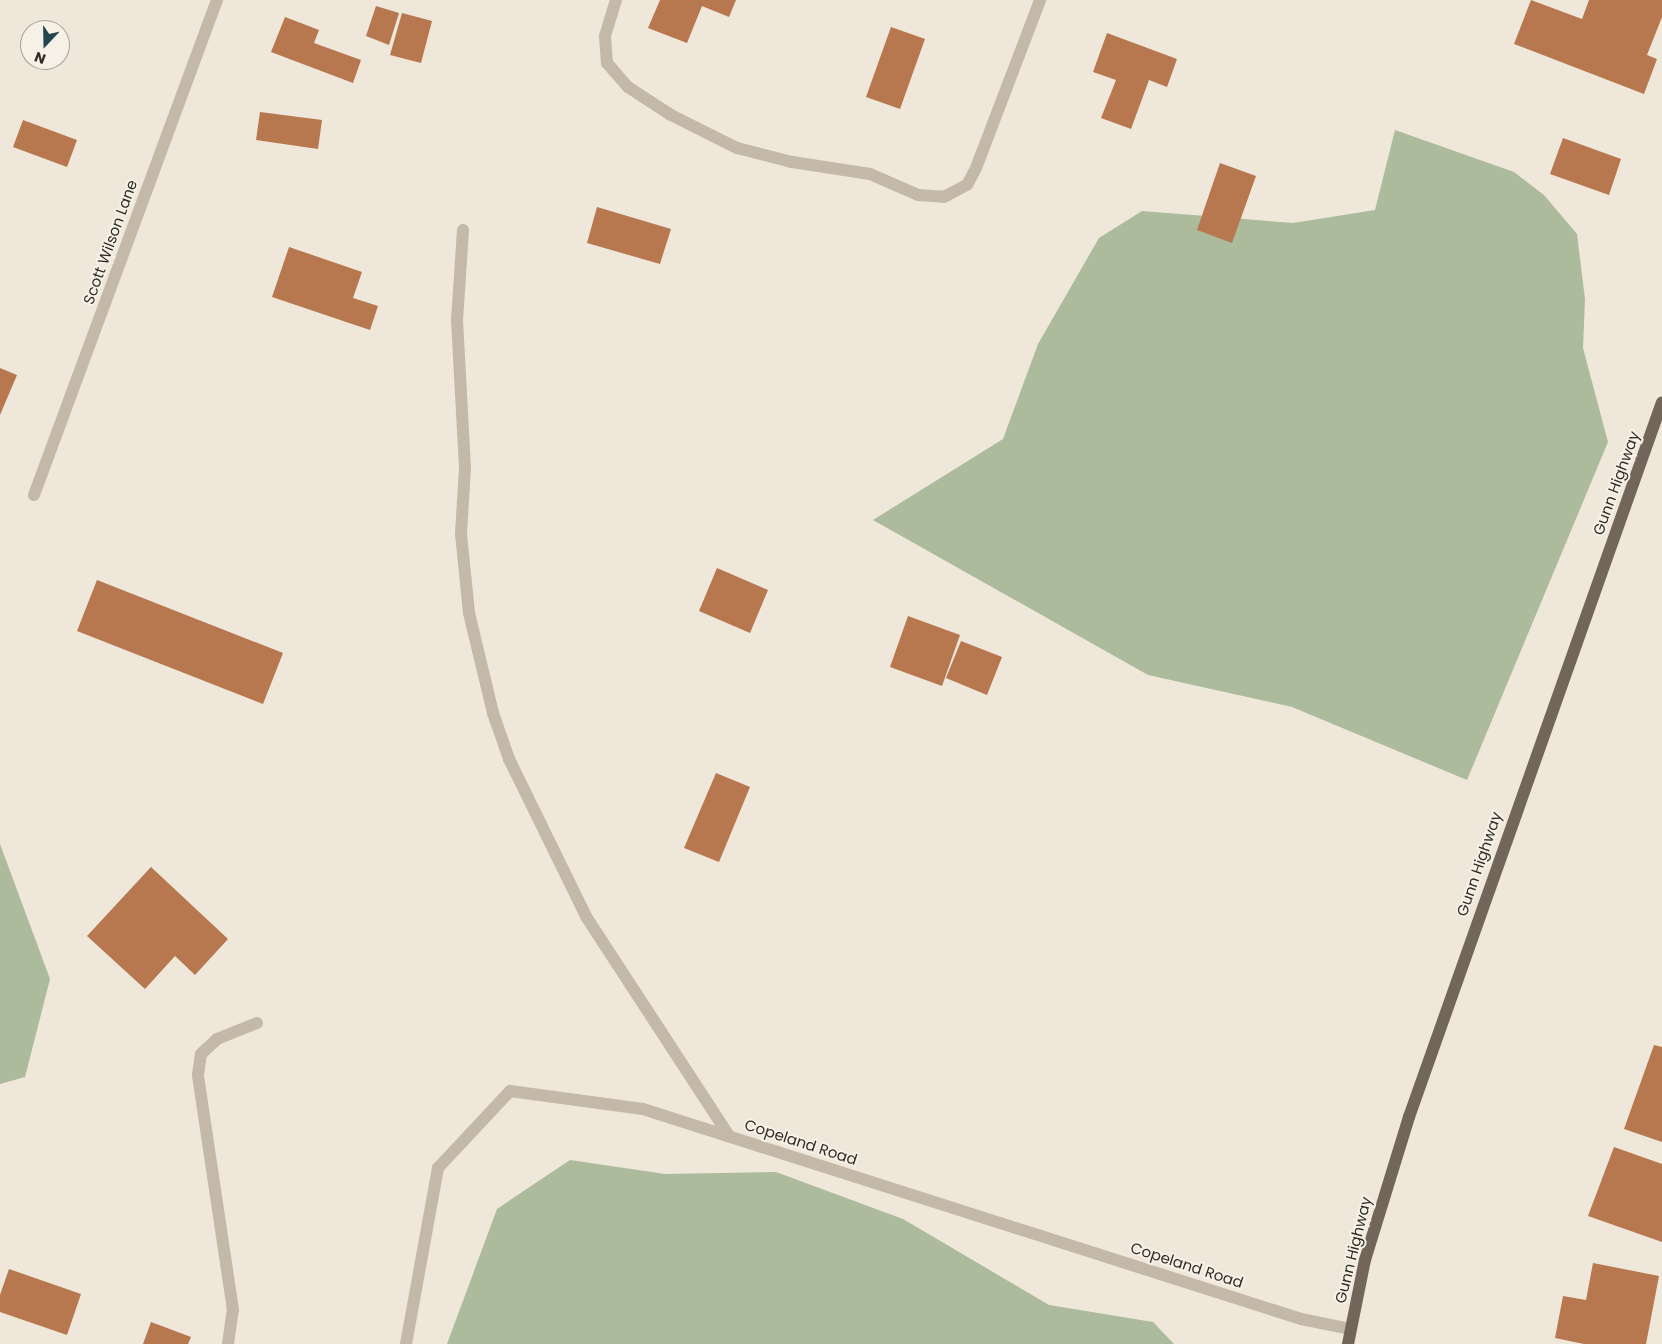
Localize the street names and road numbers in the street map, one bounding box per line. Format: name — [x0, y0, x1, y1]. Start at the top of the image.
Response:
street label: Scott Wilson Lane — [79, 177, 141, 307]
street label: Gunn Highway — [1589, 429, 1643, 537]
street label: Gunn Highway — [1453, 809, 1505, 919]
street label: Copeland Road — [742, 1115, 860, 1169]
street label: Gunn Highway — [1331, 1195, 1375, 1305]
street label: Copeland Road — [1128, 1238, 1246, 1292]

